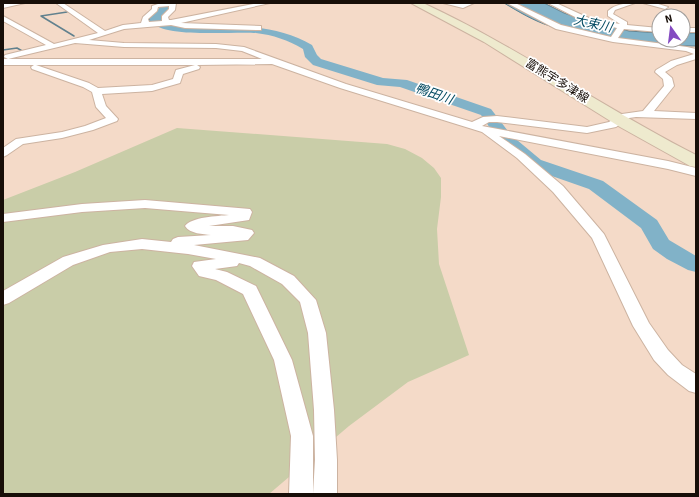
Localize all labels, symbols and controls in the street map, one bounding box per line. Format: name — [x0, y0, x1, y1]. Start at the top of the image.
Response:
north arrow — [651, 8, 691, 48]
water label: 大束川 — [572, 11, 616, 37]
text: N — [663, 11, 674, 27]
street label: 富熊宇多津線 — [522, 55, 592, 107]
water label: 鴨田川 — [413, 79, 457, 110]

